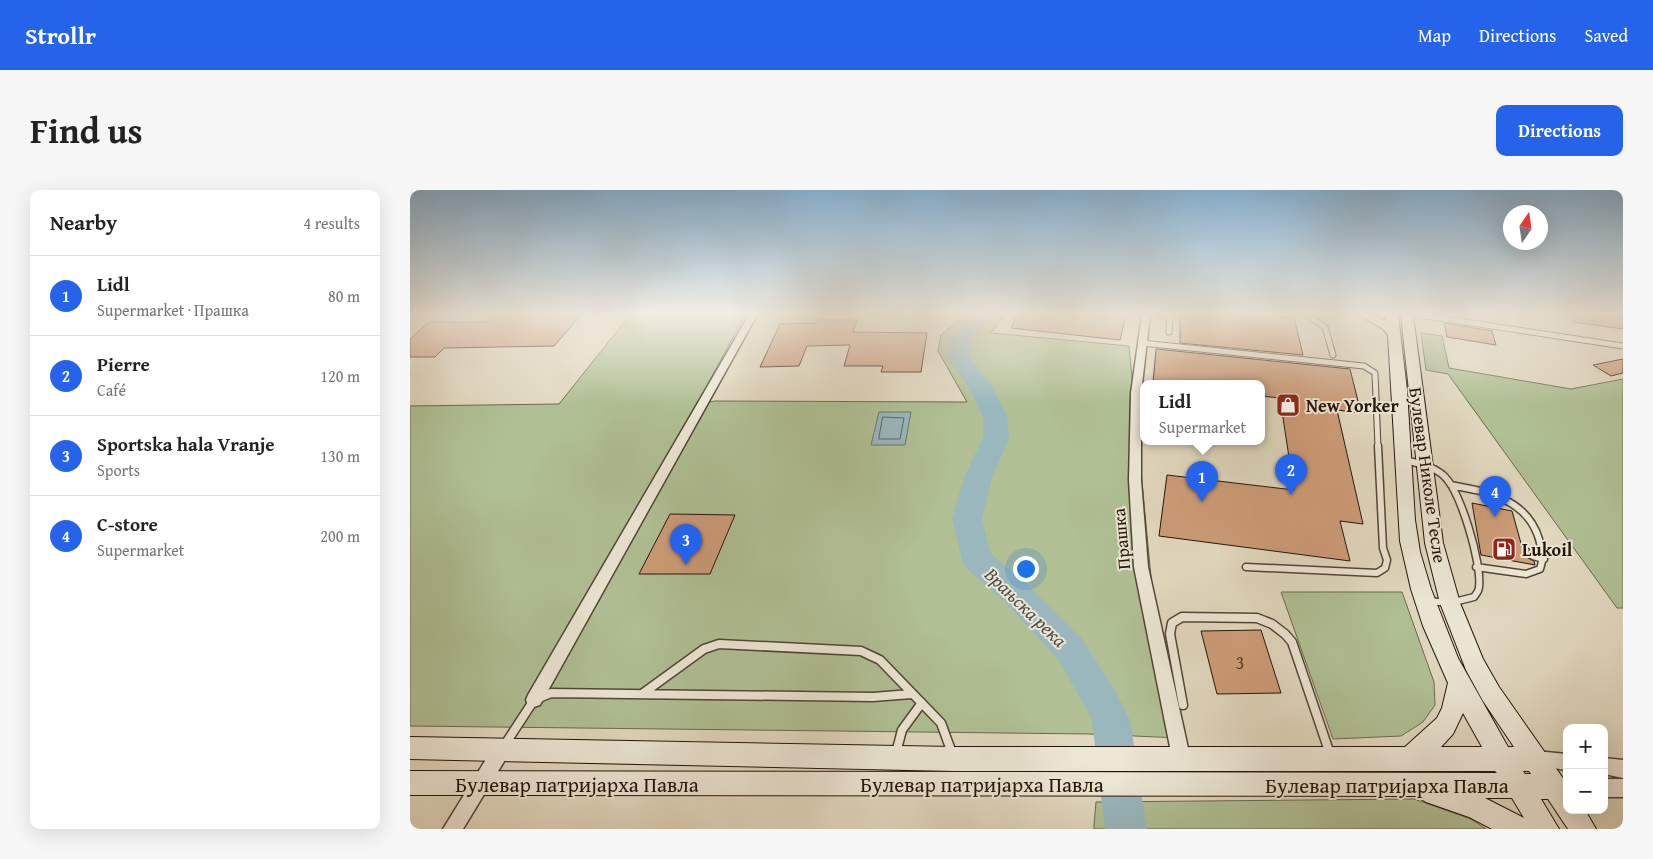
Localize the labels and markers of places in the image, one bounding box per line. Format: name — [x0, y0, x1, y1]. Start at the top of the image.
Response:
shop icon: New Yorker — [1275, 392, 1301, 418]
place label: New Yorker — [1306, 392, 1399, 419]
pin: 2 — [1275, 454, 1307, 495]
pin: 1 — [1186, 461, 1218, 502]
pin: 4 — [1479, 476, 1511, 517]
pin: 3 — [670, 524, 702, 565]
fuel station icon: Lukoil — [1491, 536, 1517, 562]
place label: Lukoil — [1522, 536, 1573, 563]

